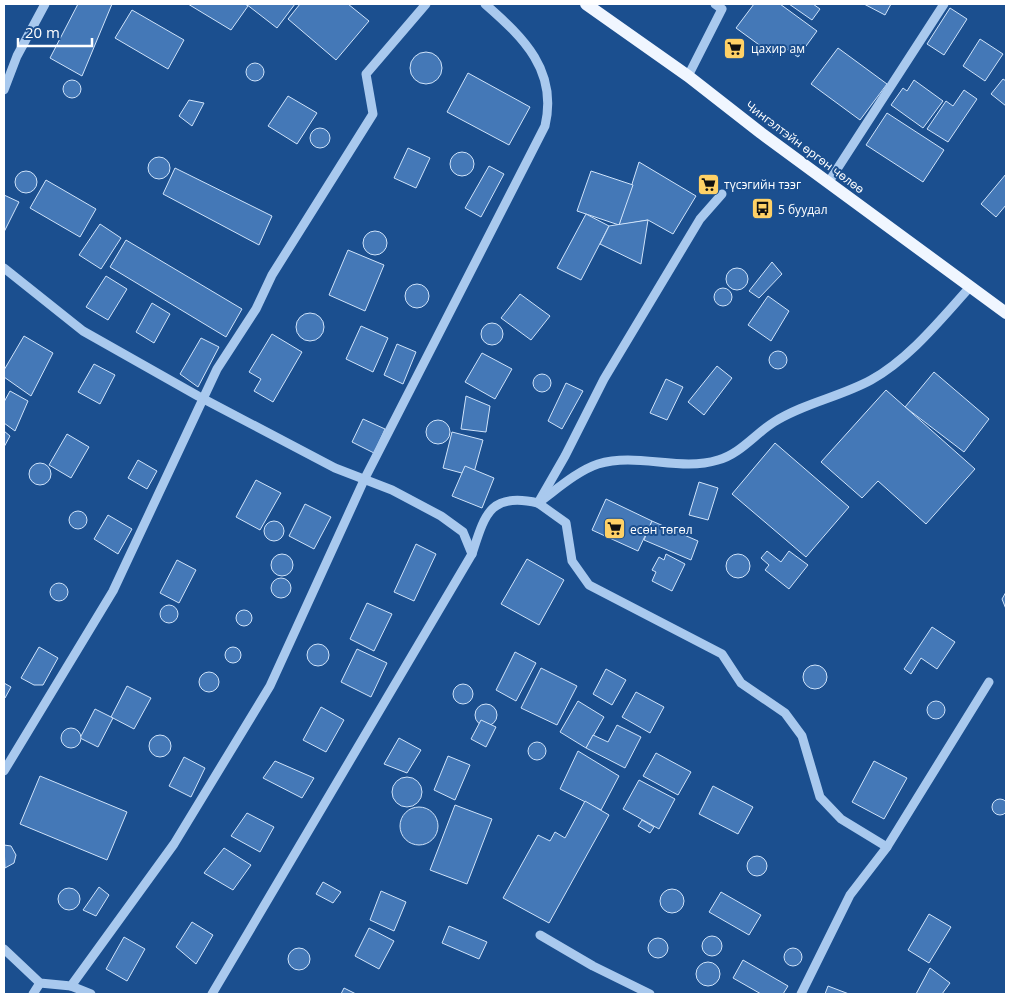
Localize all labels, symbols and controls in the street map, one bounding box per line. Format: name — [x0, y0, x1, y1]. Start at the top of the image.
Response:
scale bar — [18, 15, 91, 47]
text: 20 m — [25, 22, 60, 42]
supermarket icon: цахир ам — [723, 36, 747, 60]
place label: цахир ам — [751, 40, 805, 57]
street label: Чингэлтэйн өргөн чөлөө — [742, 97, 868, 197]
supermarket icon: түсэгийн тээг — [696, 172, 720, 196]
place label: түсэгийн тээг — [724, 176, 801, 193]
bus stop icon: 5 буудал — [750, 197, 774, 221]
place label: 5 буудал — [778, 201, 828, 218]
supermarket icon: есөн төгөл — [602, 517, 626, 541]
place label: есөн төгөл — [630, 521, 693, 538]

